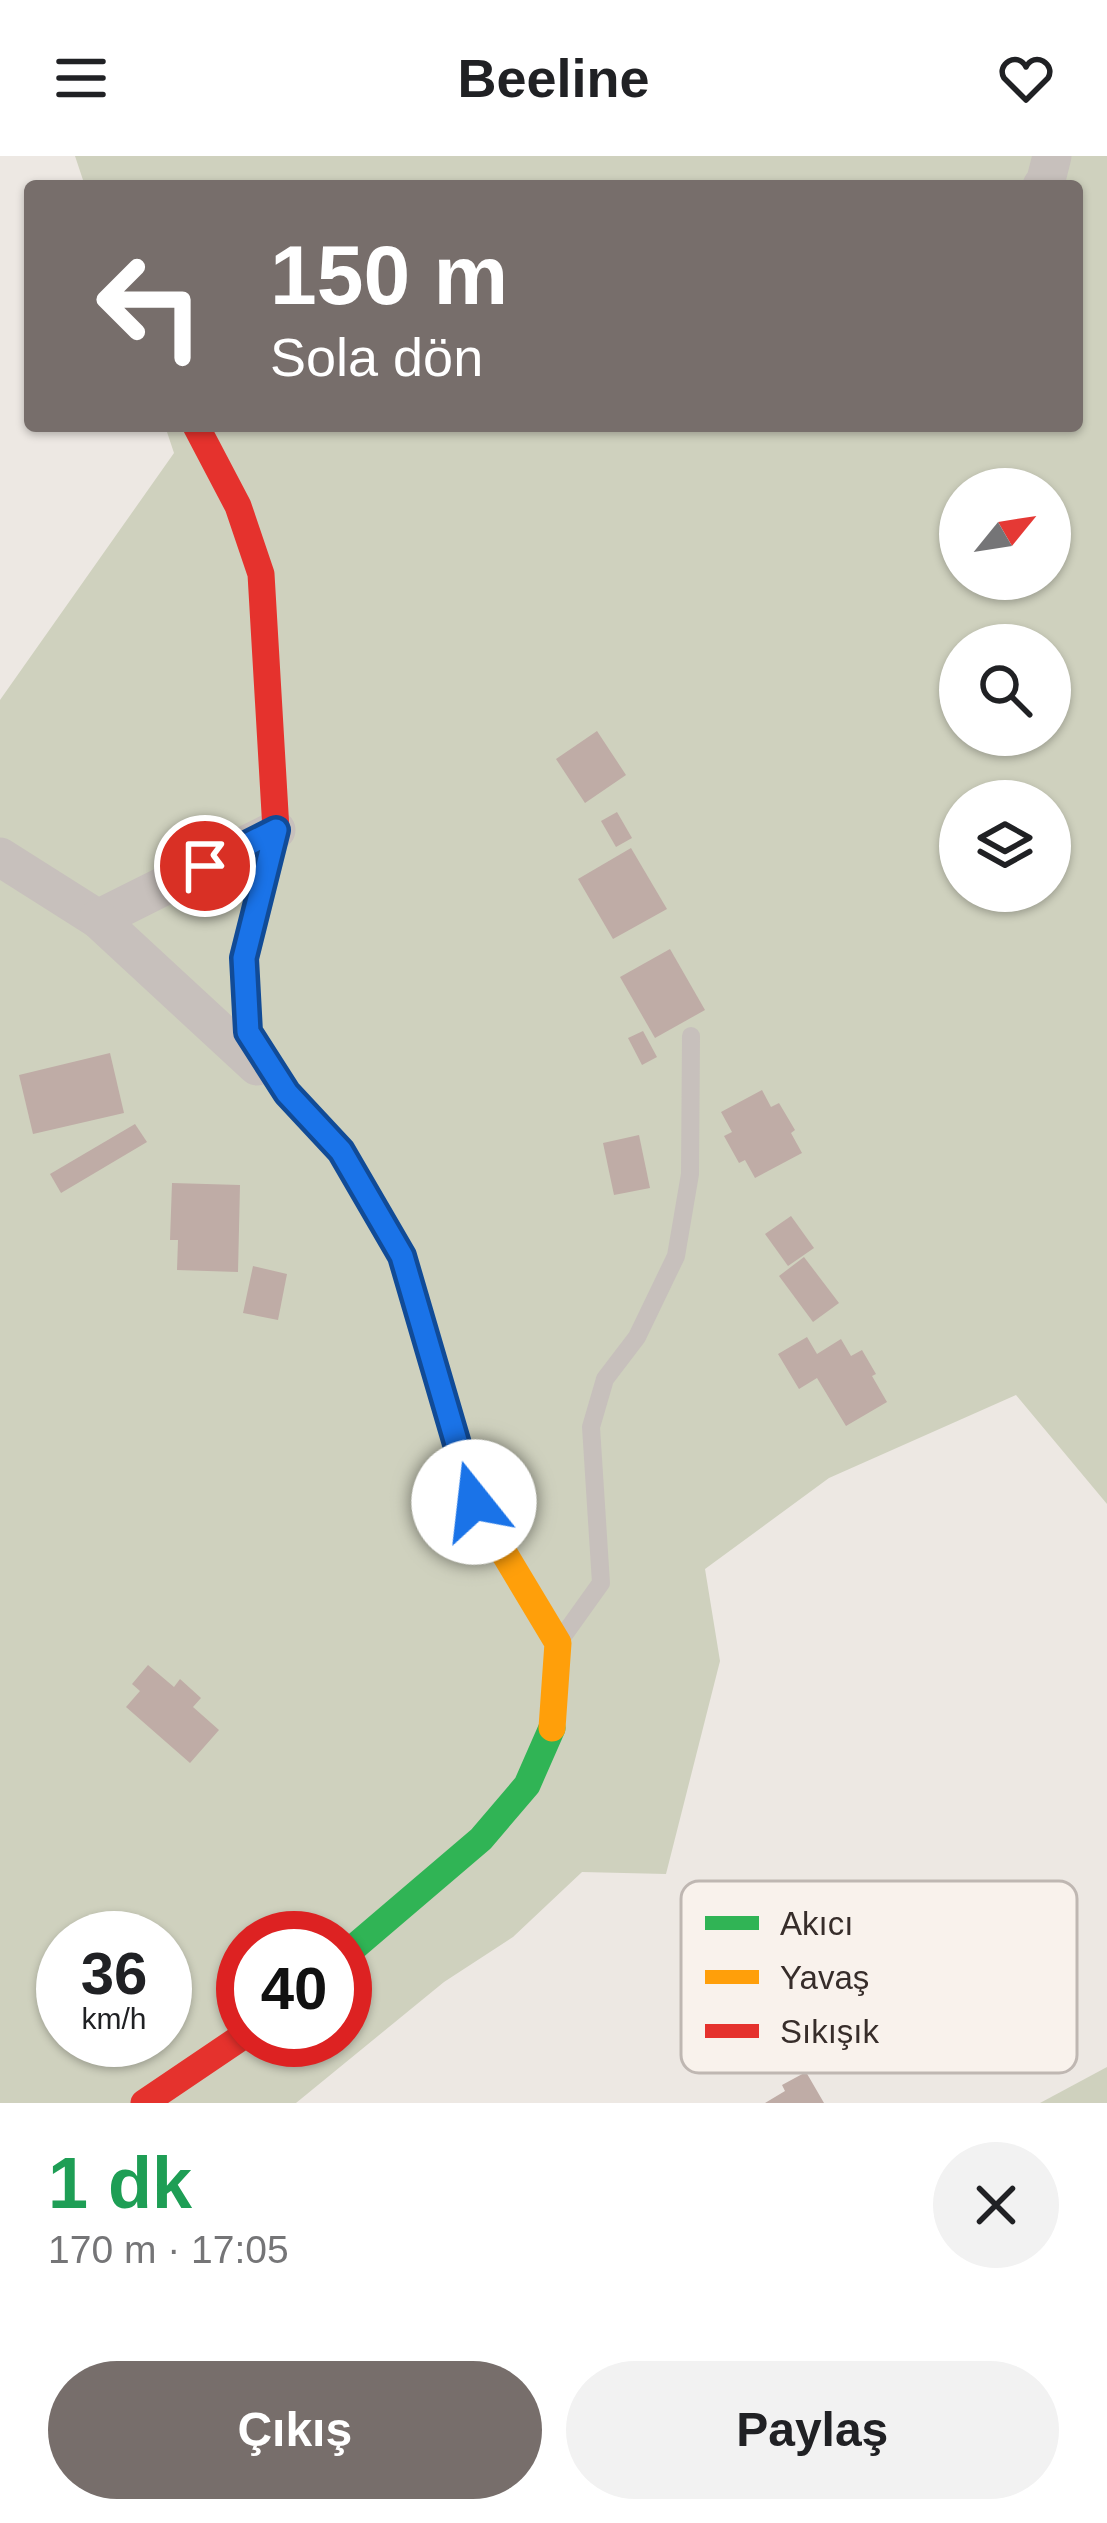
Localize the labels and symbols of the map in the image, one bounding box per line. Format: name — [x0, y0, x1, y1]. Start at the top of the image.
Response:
north arrow — [939, 468, 1071, 600]
pin — [154, 815, 256, 917]
position arrow — [411, 1439, 537, 1565]
legend — [681, 1881, 1077, 2073]
text: Akıcı — [780, 1905, 853, 1942]
speed limit sign: 40 — [216, 1911, 372, 2067]
text: Yavaş — [780, 1959, 869, 1996]
text: Sıkışık — [780, 2013, 880, 2050]

